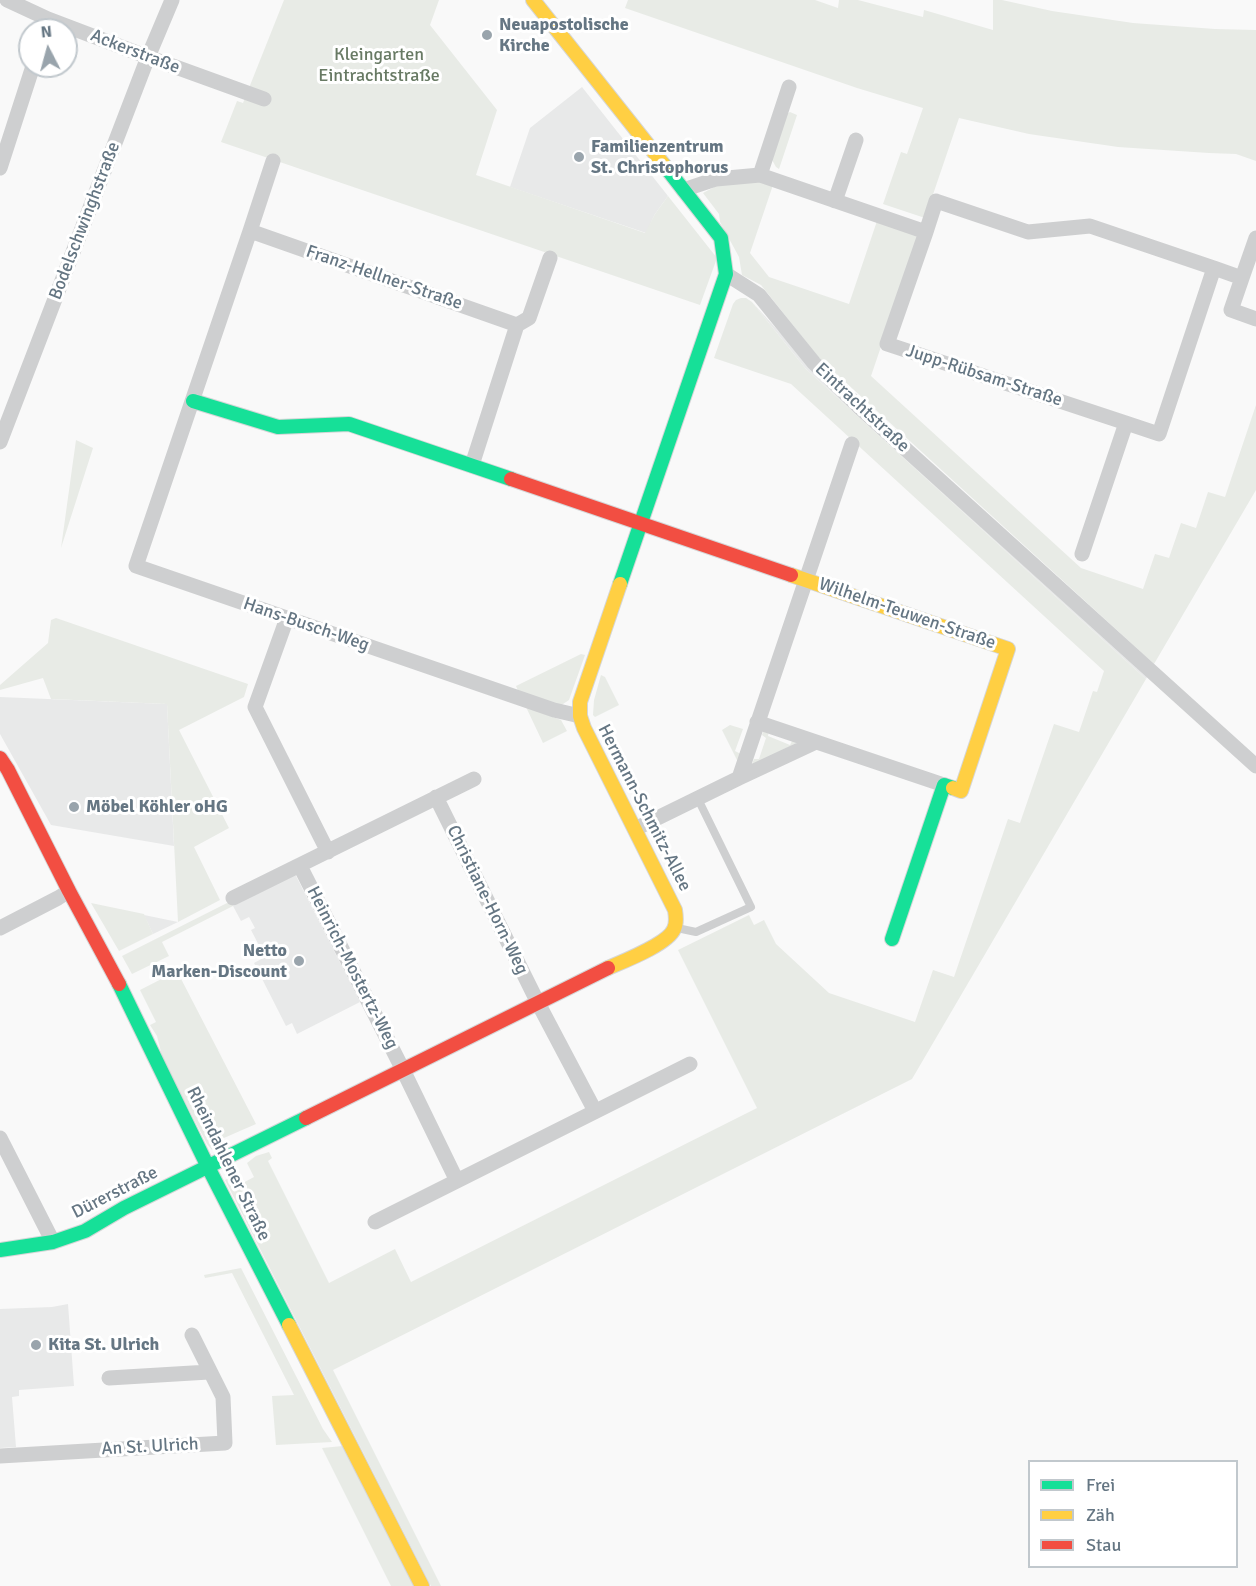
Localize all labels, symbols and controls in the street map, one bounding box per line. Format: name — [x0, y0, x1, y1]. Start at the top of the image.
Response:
place label: Neuapostolische Kirche — [499, 14, 629, 57]
north arrow — [18, 18, 78, 78]
text: N — [40, 22, 53, 43]
street label: Ackerstraße — [87, 25, 183, 79]
marker: Neuapostolische Kirche — [480, 28, 494, 42]
park label: Kleingarten Eintrachtstraße — [318, 44, 440, 86]
place label: Familienzentrum St. Christophorus — [591, 136, 728, 178]
street label: Bodelschwinghstraße — [45, 139, 125, 303]
marker: Familienzentrum St. Christophorus — [572, 150, 586, 164]
street label: Franz-Hellner-Straße — [303, 241, 465, 315]
street label: Jupp-Rübsam-Straße — [903, 341, 1065, 411]
street label: Eintrachtstraße — [810, 359, 914, 457]
street label: Wilhelm-Teuwen-Straße — [816, 574, 998, 654]
street label: Hans-Busch-Weg — [240, 593, 372, 657]
street label: Hermann-Schmitz-Allee — [593, 721, 695, 895]
place label: Möbel Köhler oHG — [86, 796, 228, 818]
marker: Möbel Köhler oHG — [67, 800, 81, 814]
street label: Christiane-Horn-Weg — [442, 822, 532, 978]
street label: Heinrich-Mostertz-Weg — [302, 883, 402, 1053]
place label: Netto Marken-Discount — [151, 940, 287, 982]
marker: Netto Marken-Discount — [292, 954, 306, 968]
street label: Rheindahlener Straße — [181, 1084, 275, 1244]
street label: Dürerstraße — [68, 1162, 162, 1224]
place label: Kita St. Ulrich — [48, 1334, 159, 1356]
marker: Kita St. Ulrich — [29, 1338, 43, 1352]
street label: An St. Ulrich — [101, 1434, 199, 1460]
legend — [1028, 1460, 1238, 1568]
text: Frei — [1086, 1474, 1115, 1496]
text: Zäh — [1086, 1504, 1115, 1526]
text: Stau — [1086, 1534, 1121, 1556]

